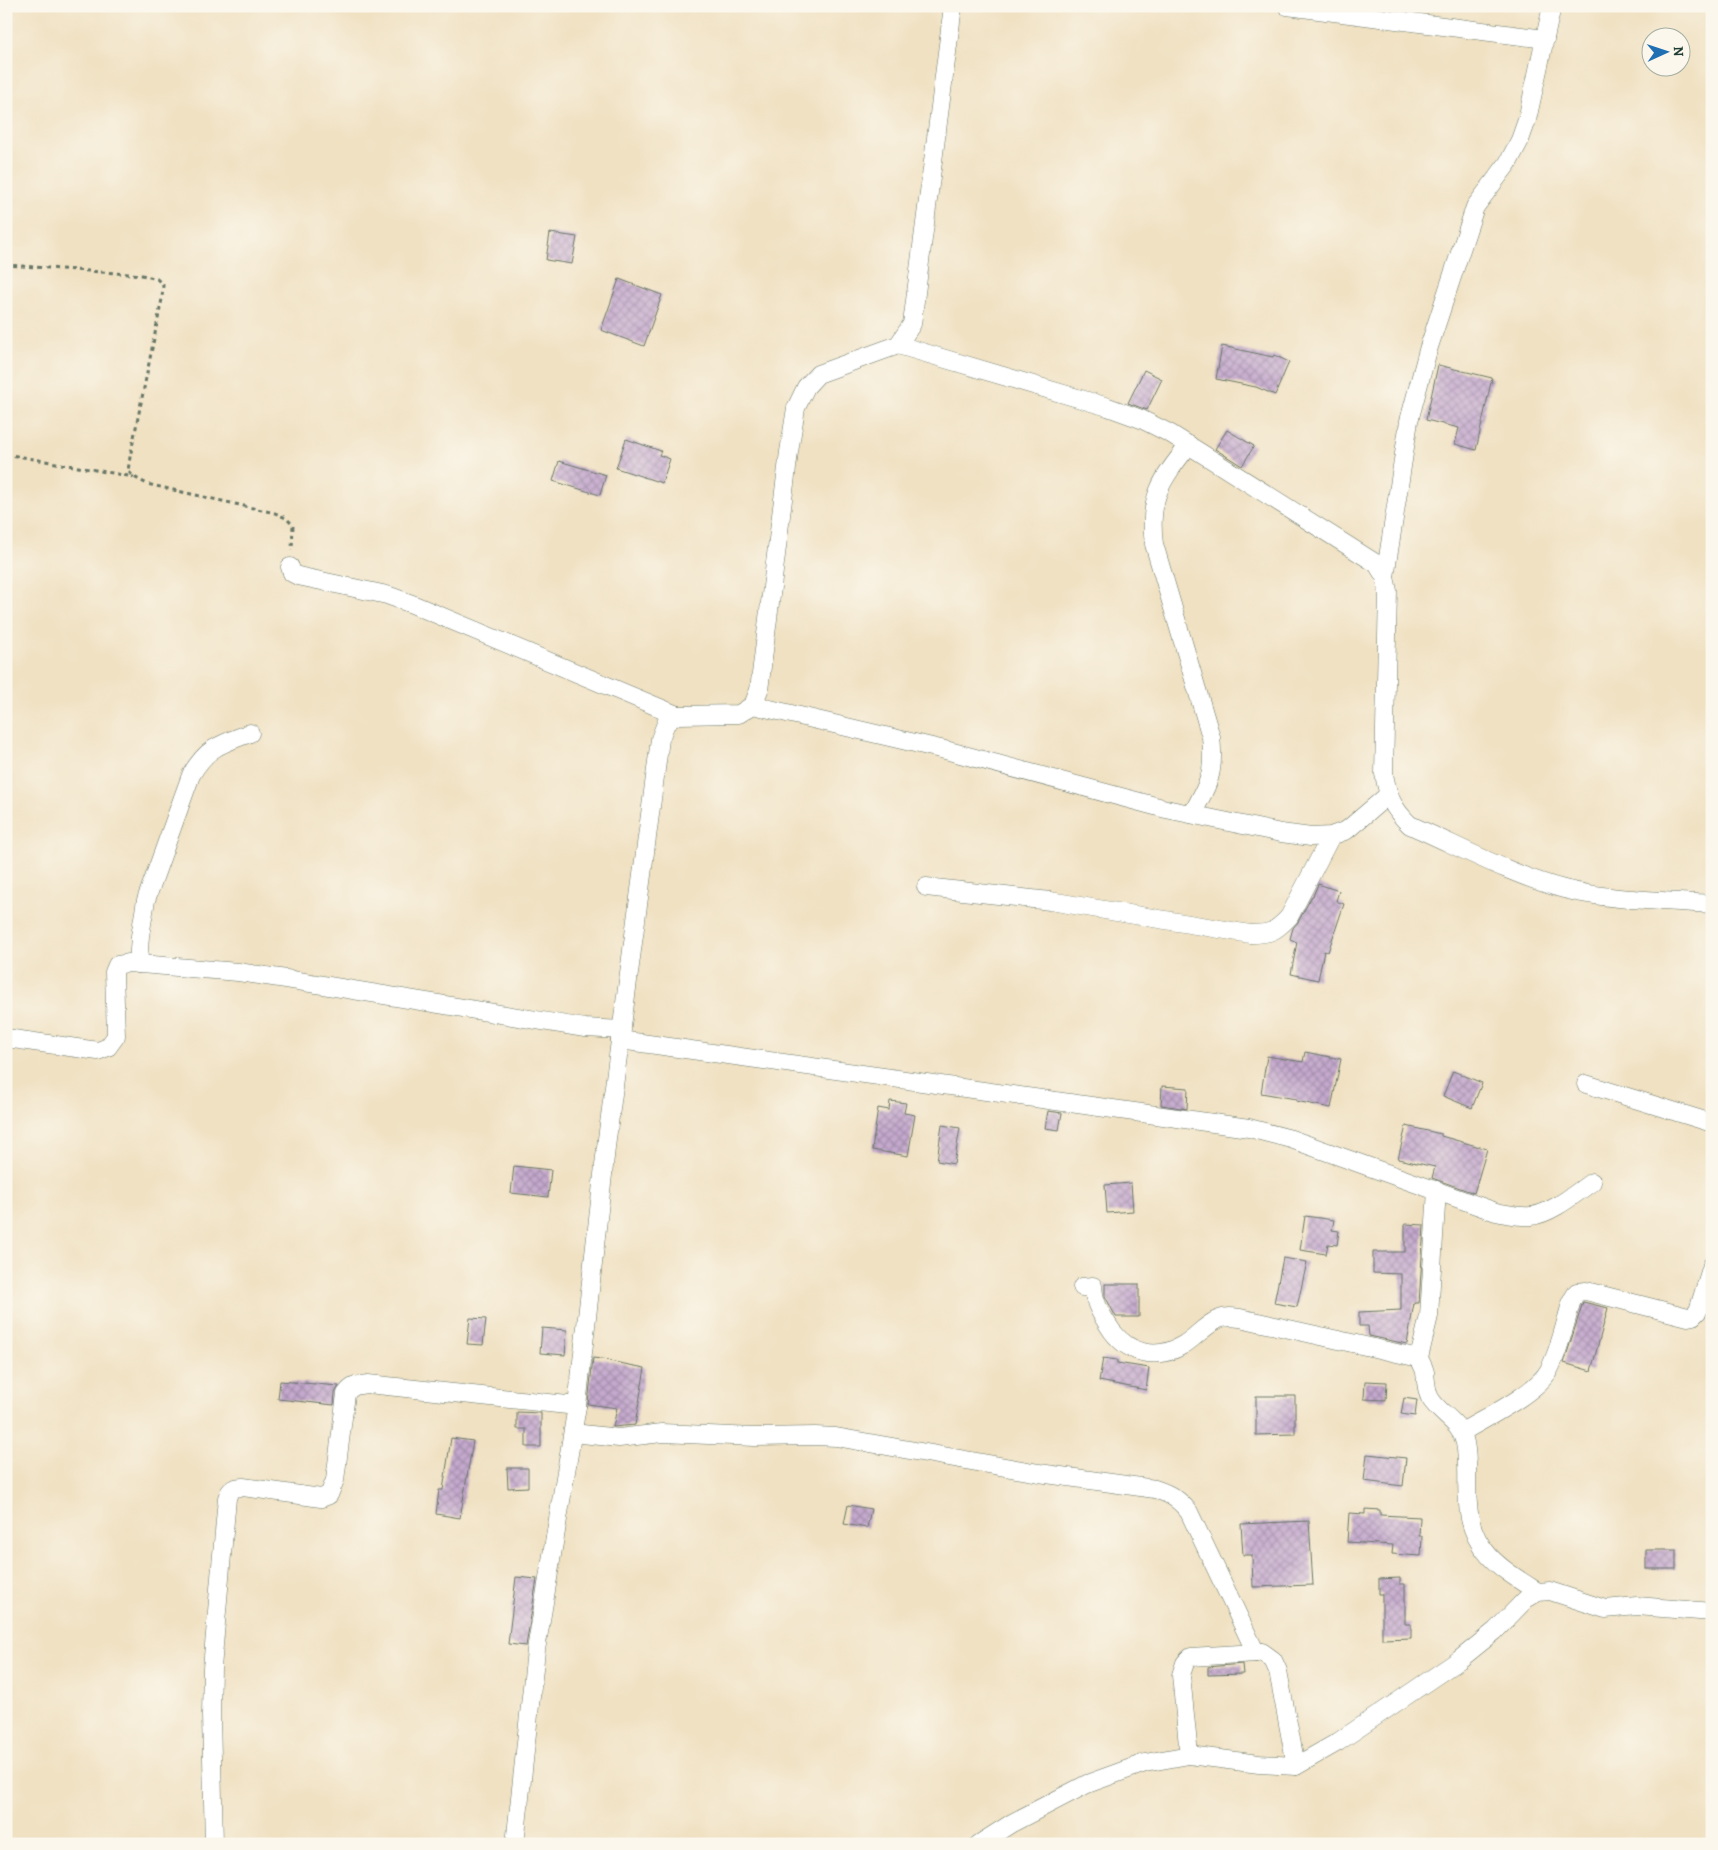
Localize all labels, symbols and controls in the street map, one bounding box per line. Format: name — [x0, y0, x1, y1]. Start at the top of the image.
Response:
north arrow — [1640, 28, 1690, 78]
text: N — [1669, 46, 1688, 57]

